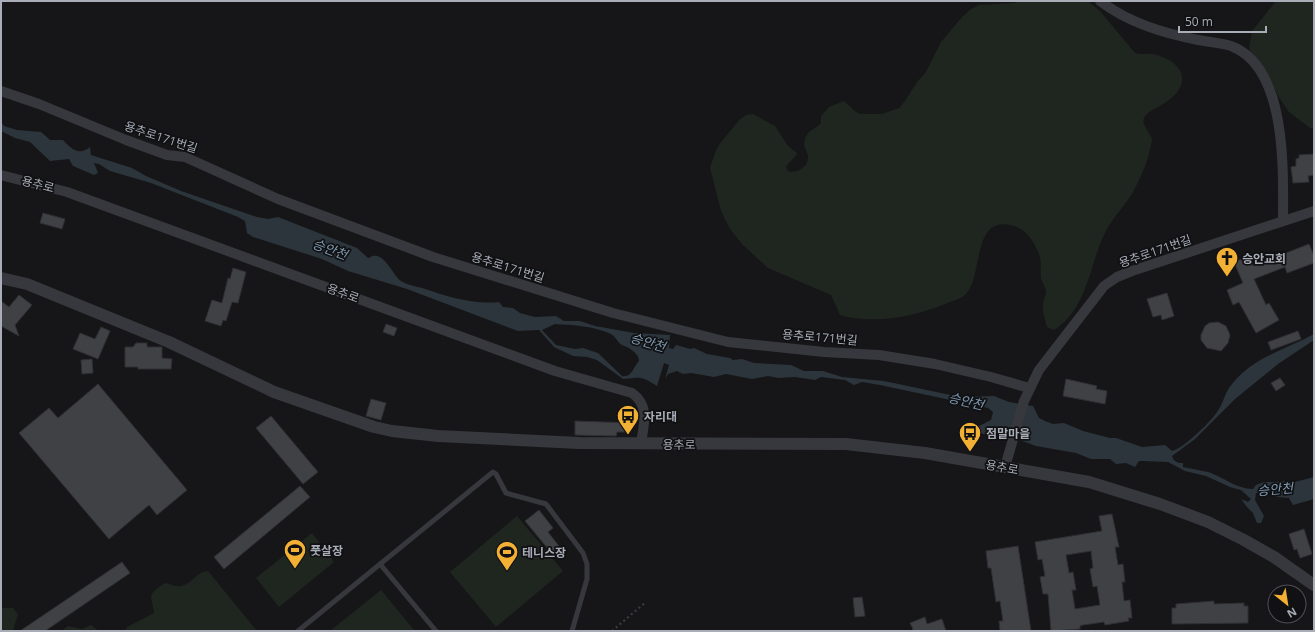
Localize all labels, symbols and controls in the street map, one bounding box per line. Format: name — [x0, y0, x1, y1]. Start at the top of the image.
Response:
scale bar — [1179, 8, 1266, 34]
text: 50 m — [1185, 13, 1213, 30]
street label: 용추로171번길 — [122, 117, 200, 157]
street label: 용추로 — [20, 172, 56, 196]
street label: 용추로171번길 — [1116, 231, 1194, 271]
water label: 승안천 — [310, 234, 351, 264]
church icon: 승안교회 — [1214, 245, 1240, 278]
street label: 용추로171번길 — [469, 248, 547, 286]
place label: 승안교회 — [1242, 250, 1286, 267]
street label: 용추로 — [325, 279, 361, 307]
street label: 용추로171번길 — [782, 325, 858, 349]
water label: 승안천 — [628, 328, 669, 356]
water label: 승안천 — [946, 388, 987, 414]
bus stop icon: 자리대 — [615, 403, 641, 436]
place label: 자리대 — [644, 408, 677, 425]
bus stop icon: 점말마을 — [957, 420, 983, 453]
place label: 점말마을 — [986, 425, 1030, 442]
street label: 용추로 — [662, 436, 696, 453]
street label: 용추로 — [984, 456, 1020, 478]
water label: 승안천 — [1256, 478, 1295, 500]
sports icon: 풋살장 — [282, 537, 308, 570]
sports icon: 테니스장 — [494, 539, 520, 572]
place label: 풋살장 — [310, 542, 343, 559]
place label: 테니스장 — [522, 544, 566, 561]
north arrow — [1267, 584, 1307, 624]
text: N — [1285, 604, 1300, 622]

